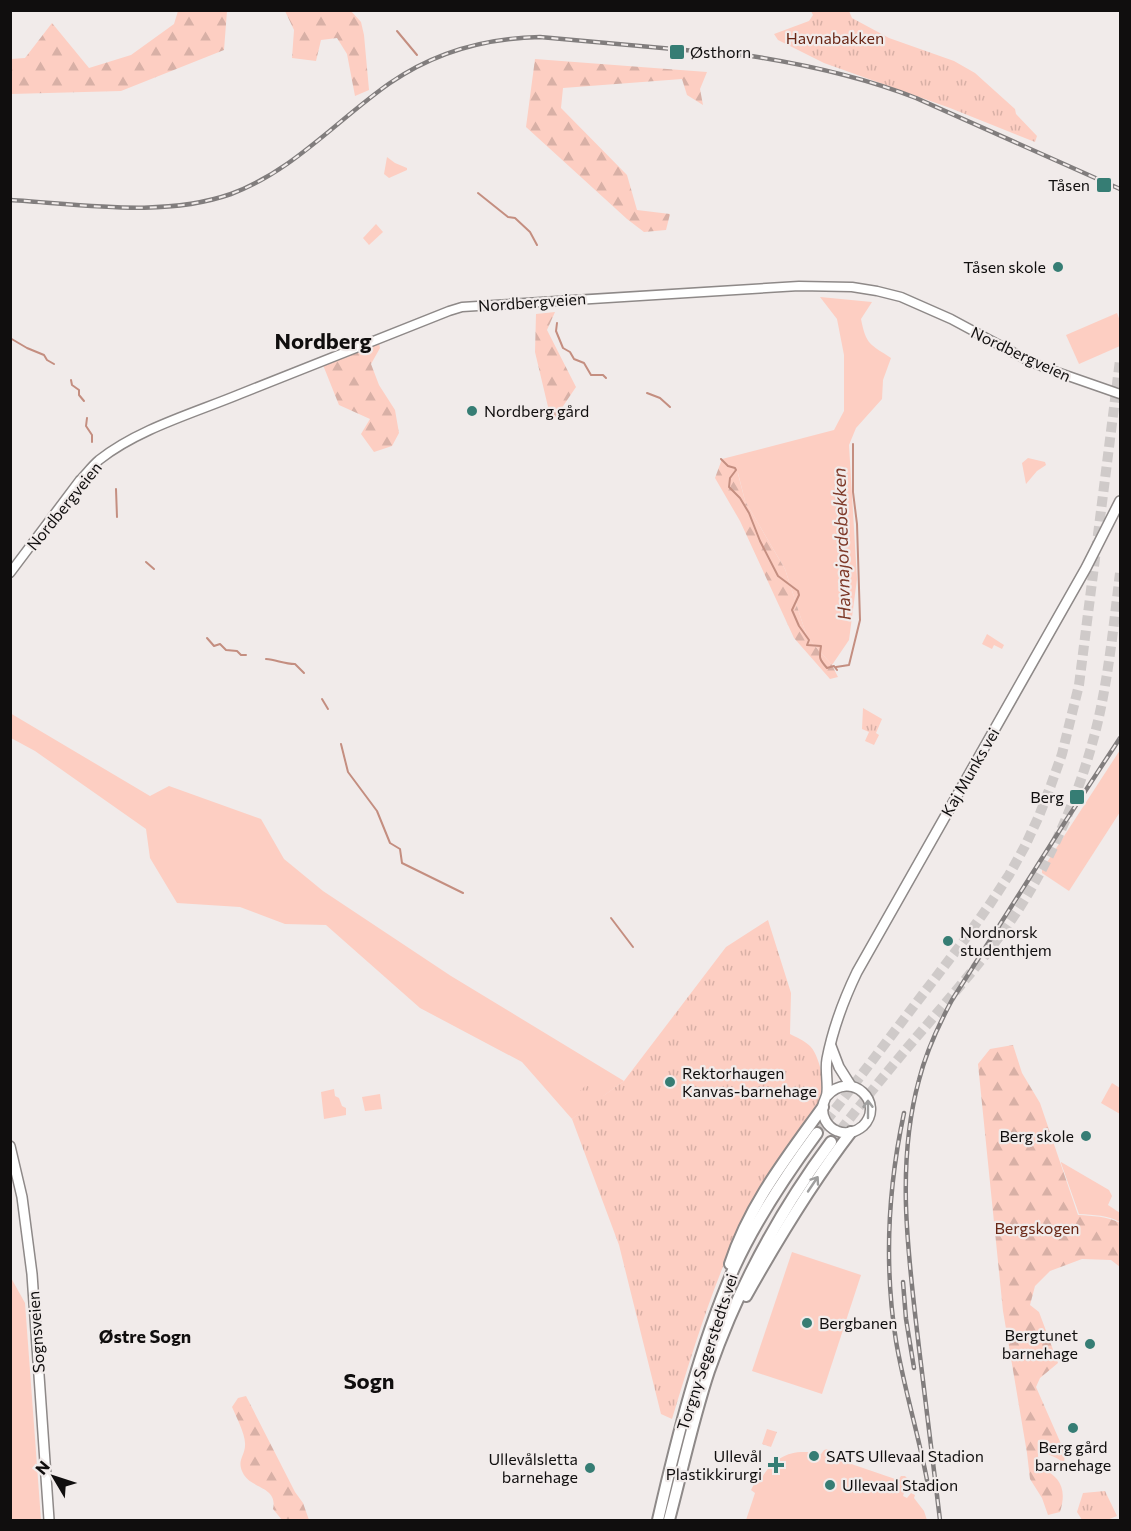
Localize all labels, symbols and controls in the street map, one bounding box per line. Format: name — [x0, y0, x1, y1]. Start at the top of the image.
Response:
park label: Havnabakken — [786, 28, 884, 47]
place label: Østhorn — [690, 42, 751, 61]
marker: Østhorn — [668, 43, 686, 61]
place label: Tåsen — [1048, 175, 1090, 194]
marker: Tåsen — [1095, 176, 1113, 194]
place label: Tåsen skole — [963, 257, 1046, 276]
marker: Tåsen skole — [1051, 260, 1065, 274]
street label: Nordbergveien — [477, 288, 587, 315]
street label: Nordbergveien — [968, 322, 1074, 385]
district label: Nordberg — [274, 327, 372, 354]
place label: Nordberg gård — [484, 401, 589, 420]
marker: Nordberg gård — [465, 404, 479, 418]
street label: Nordbergveien — [22, 458, 105, 554]
water label: Havnajordebekken — [827, 467, 855, 621]
street label: Kaj Munks vei — [937, 724, 1003, 819]
place label: Berg — [1030, 787, 1064, 806]
marker: Berg — [1068, 788, 1086, 806]
place label: Nordnorsk studenthjem — [960, 922, 1052, 959]
marker: Nordnorsk studenthjem — [941, 934, 955, 948]
place label: Rektorhaugen Kanvas-barnehage — [682, 1063, 817, 1100]
marker: Rektorhaugen Kanvas-barnehage — [663, 1075, 677, 1089]
one-way arrow — [862, 1100, 874, 1119]
place label: Berg skole — [999, 1126, 1074, 1145]
marker: Berg skole — [1079, 1129, 1093, 1143]
one-way arrow — [806, 1176, 819, 1193]
park label: Bergskogen — [994, 1218, 1080, 1237]
street label: Torgny Segerstedts vei — [672, 1271, 741, 1433]
street label: Sognsveien — [23, 1290, 48, 1374]
place label: Bergbanen — [819, 1313, 897, 1332]
marker: Bergbanen — [800, 1316, 814, 1330]
district label: Østre Sogn — [99, 1325, 191, 1347]
place label: Bergtunet barnehage — [1002, 1325, 1078, 1362]
marker: Bergtunet barnehage — [1083, 1337, 1097, 1351]
district label: Sogn — [343, 1367, 395, 1394]
marker: Berg gård barnehage — [1066, 1421, 1080, 1435]
place label: Berg gård barnehage — [1035, 1437, 1111, 1474]
place label: Ullevål Plastikkirurgi — [666, 1446, 762, 1483]
place label: SATS Ullevaal Stadion — [826, 1446, 984, 1465]
north arrow — [24, 1447, 84, 1507]
place label: Ullevålsletta barnehage — [488, 1449, 578, 1486]
marker: SATS Ullevaal Stadion — [807, 1449, 821, 1463]
marker: Ullevål Plastikkirurgi — [767, 1456, 785, 1474]
text: N — [31, 1457, 53, 1478]
marker: Ullevålsletta barnehage — [583, 1461, 597, 1475]
place label: Ullevaal Stadion — [842, 1475, 958, 1494]
marker: Ullevaal Stadion — [823, 1478, 837, 1492]

